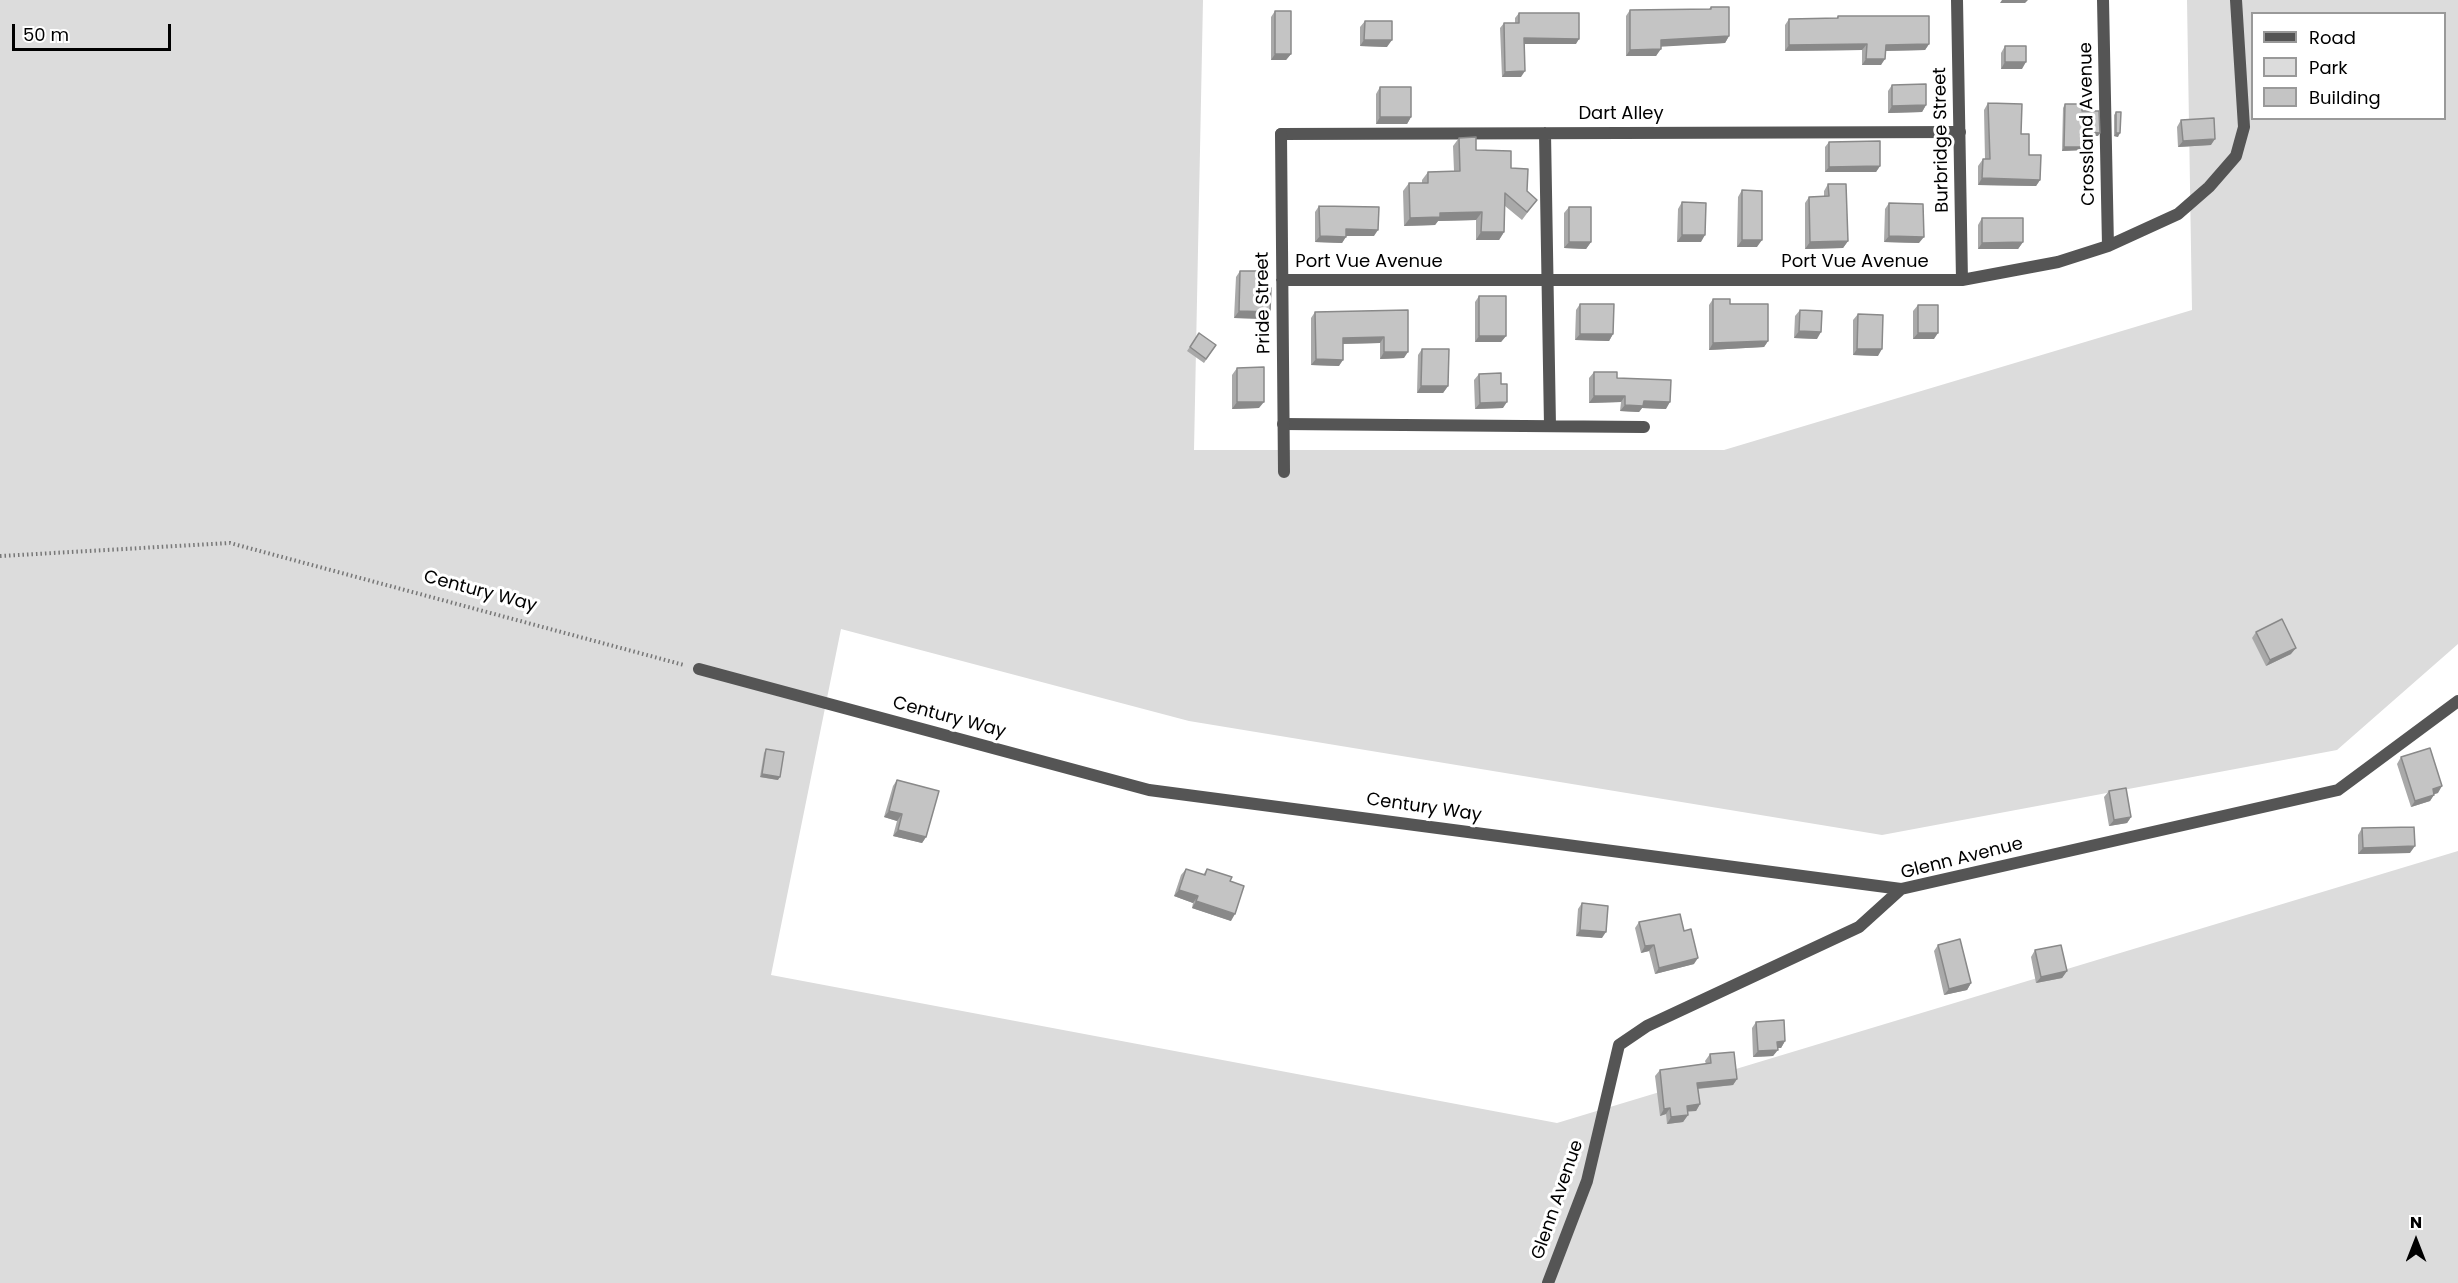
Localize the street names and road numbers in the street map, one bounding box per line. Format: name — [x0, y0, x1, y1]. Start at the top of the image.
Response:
street label: Crossland Avenue — [2076, 42, 2100, 206]
street label: Burbridge Street — [1930, 67, 1954, 213]
street label: Dart Alley — [1578, 103, 1664, 125]
street label: Port Vue Avenue — [1295, 251, 1443, 273]
street label: Port Vue Avenue — [1781, 251, 1929, 273]
street label: Pride Street — [1252, 252, 1276, 354]
street label: Century Way — [421, 567, 539, 617]
street label: Century Way — [890, 693, 1008, 743]
street label: Century Way — [1365, 789, 1483, 827]
street label: Glenn Avenue — [1899, 833, 2025, 885]
street label: Glenn Avenue — [1527, 1137, 1589, 1263]

